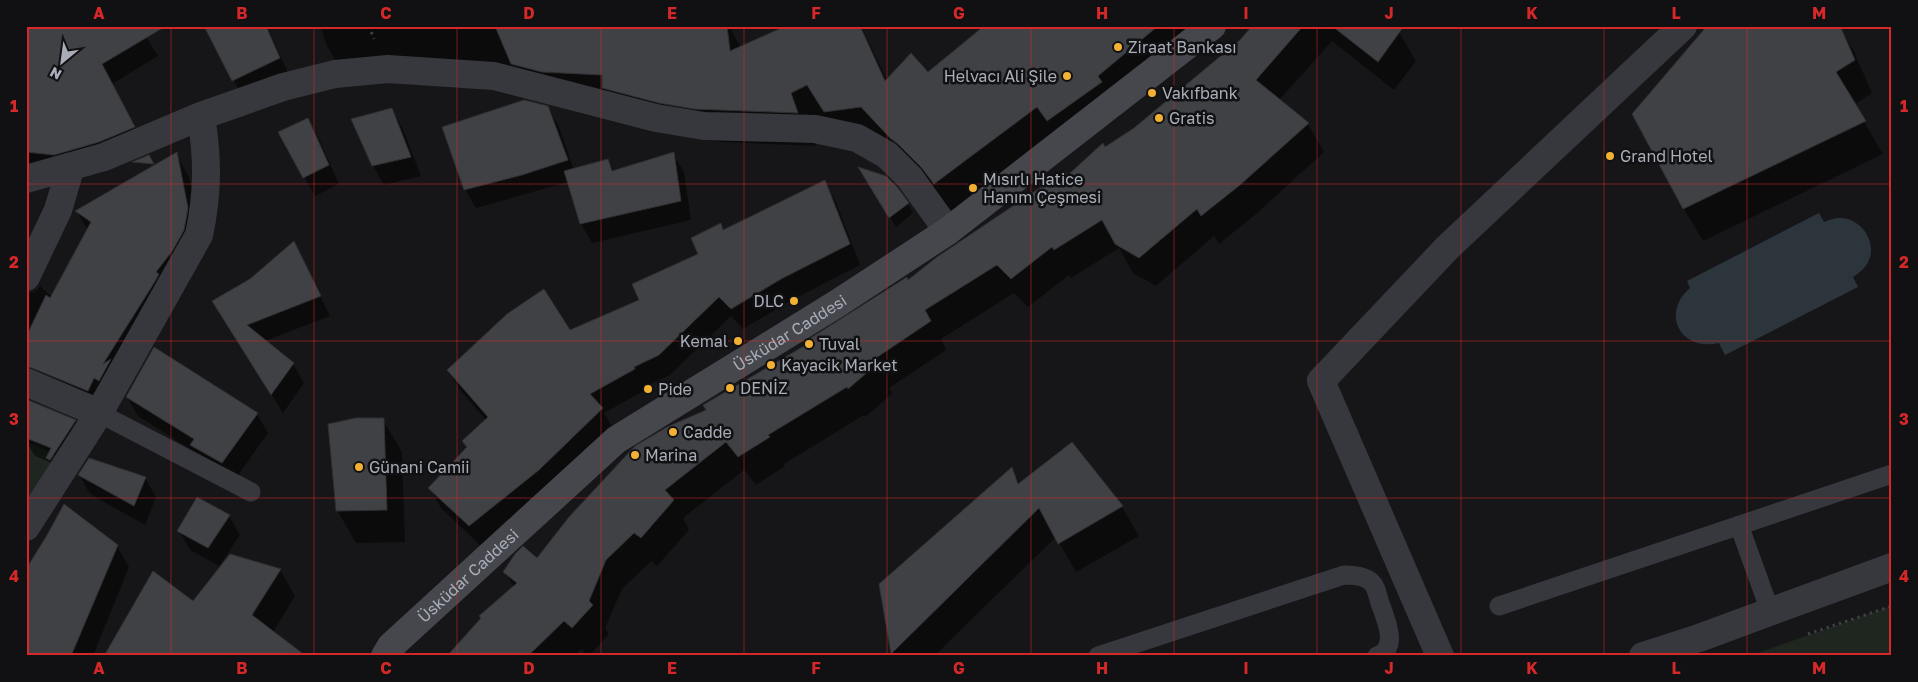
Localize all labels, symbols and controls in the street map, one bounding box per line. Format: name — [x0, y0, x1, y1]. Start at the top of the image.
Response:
text: A — [93, 3, 105, 23]
text: B — [236, 3, 248, 23]
text: C — [380, 3, 392, 23]
text: D — [523, 3, 535, 23]
text: E — [667, 3, 677, 23]
text: F — [811, 3, 821, 23]
text: G — [953, 3, 965, 23]
text: H — [1096, 3, 1108, 23]
text: I — [1243, 3, 1249, 23]
text: J — [1384, 3, 1394, 23]
text: K — [1526, 3, 1538, 23]
text: L — [1671, 3, 1681, 23]
text: M — [1812, 3, 1826, 23]
place label: Ziraat Bankası — [1128, 37, 1237, 57]
north arrow — [38, 38, 88, 88]
marker: Ziraat Bankası — [1112, 41, 1124, 53]
text: N — [47, 64, 64, 84]
place label: Helvacı Ali Şile — [944, 66, 1057, 86]
marker: Helvacı Ali Şile — [1061, 70, 1073, 82]
place label: Vakıfbank — [1162, 83, 1238, 103]
marker: Vakıfbank — [1146, 87, 1158, 99]
text: 1 — [10, 96, 18, 116]
text: 1 — [1900, 96, 1908, 116]
place label: Gratis — [1169, 108, 1214, 128]
marker: Gratis — [1153, 112, 1165, 124]
place label: Grand Hotel — [1620, 146, 1713, 166]
marker: Grand Hotel — [1604, 150, 1616, 162]
place label: Mısırlı Hatice Hanım Çeşmesi — [983, 169, 1101, 207]
marker: Mısırlı Hatice Hanım Çeşmesi — [967, 182, 979, 194]
text: 2 — [9, 252, 19, 272]
text: 2 — [1899, 252, 1909, 272]
street label: Üsküdar Caddesi — [729, 290, 850, 375]
place label: DLC — [753, 291, 784, 311]
marker: DLC — [788, 295, 800, 307]
place label: Kemal — [680, 331, 728, 351]
place label: Tuval — [819, 334, 860, 354]
marker: Kemal — [732, 335, 744, 347]
marker: Tuval — [803, 338, 815, 350]
place label: Kayacik Market — [781, 355, 898, 375]
marker: Kayacik Market — [765, 359, 777, 371]
place label: DENİZ — [740, 378, 788, 398]
place label: Pide — [658, 379, 692, 399]
marker: DENİZ — [724, 382, 736, 394]
marker: Pide — [642, 383, 654, 395]
text: 3 — [9, 409, 19, 429]
text: 3 — [1899, 409, 1909, 429]
place label: Cadde — [683, 422, 732, 442]
marker: Cadde — [667, 426, 679, 438]
place label: Marina — [645, 445, 697, 465]
marker: Marina — [629, 449, 641, 461]
place label: Günani Camii — [369, 457, 470, 477]
marker: Günani Camii — [353, 461, 365, 473]
street label: Üsküdar Caddesi — [413, 524, 523, 627]
text: 4 — [9, 566, 19, 586]
text: 4 — [1899, 566, 1909, 586]
text: A — [93, 658, 105, 678]
text: B — [236, 658, 248, 678]
text: C — [380, 658, 392, 678]
text: D — [523, 658, 535, 678]
text: E — [667, 658, 677, 678]
text: F — [811, 658, 821, 678]
text: G — [953, 658, 965, 678]
text: H — [1096, 658, 1108, 678]
text: I — [1243, 658, 1249, 678]
text: J — [1384, 658, 1394, 678]
text: K — [1526, 658, 1538, 678]
text: L — [1671, 658, 1681, 678]
text: M — [1812, 658, 1826, 678]

